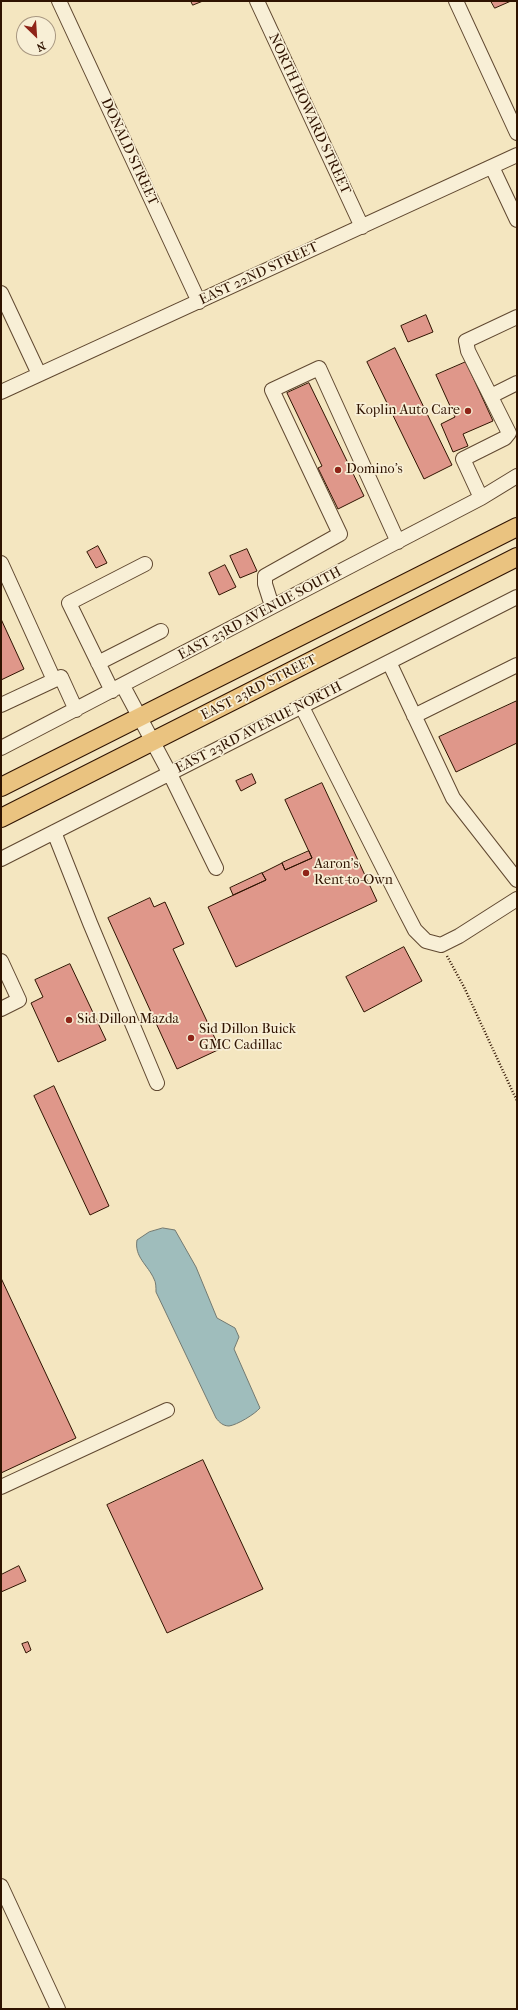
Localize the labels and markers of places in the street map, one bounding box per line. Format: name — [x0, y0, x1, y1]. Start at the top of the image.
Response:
place label: Koplin Auto Care — [356, 403, 460, 419]
marker: Koplin Auto Care — [463, 406, 473, 416]
place label: Domino's — [346, 462, 403, 478]
marker: Domino's — [333, 465, 343, 475]
place label: Aaron's Rent-to-Own — [314, 857, 393, 890]
marker: Aaron's Rent-to-Own — [301, 868, 311, 878]
place label: Sid Dillon Mazda — [77, 1012, 179, 1028]
marker: Sid Dillon Mazda — [64, 1015, 74, 1025]
place label: Sid Dillon Buick GMC Cadillac — [199, 1022, 296, 1054]
marker: Sid Dillon Buick GMC Cadillac — [186, 1033, 196, 1043]

